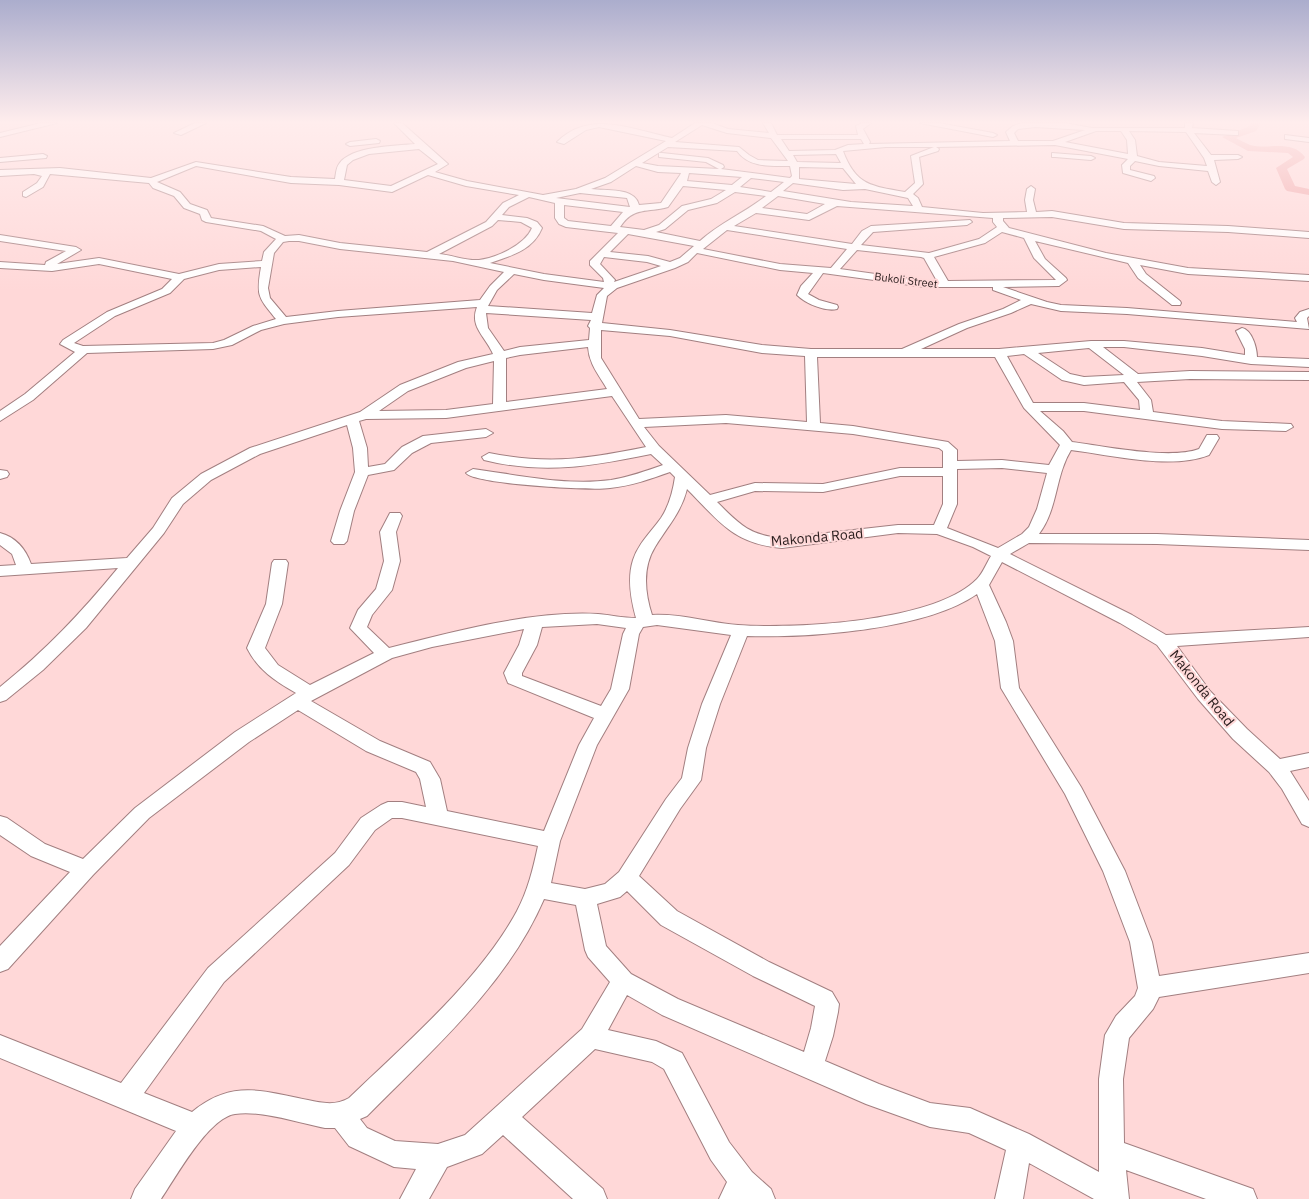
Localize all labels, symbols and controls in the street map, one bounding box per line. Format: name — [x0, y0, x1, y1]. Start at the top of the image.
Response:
street label: Bukoli Street — [874, 269, 939, 291]
street label: Makonda Road — [770, 524, 864, 550]
street label: Makonda Road — [1166, 646, 1238, 730]

